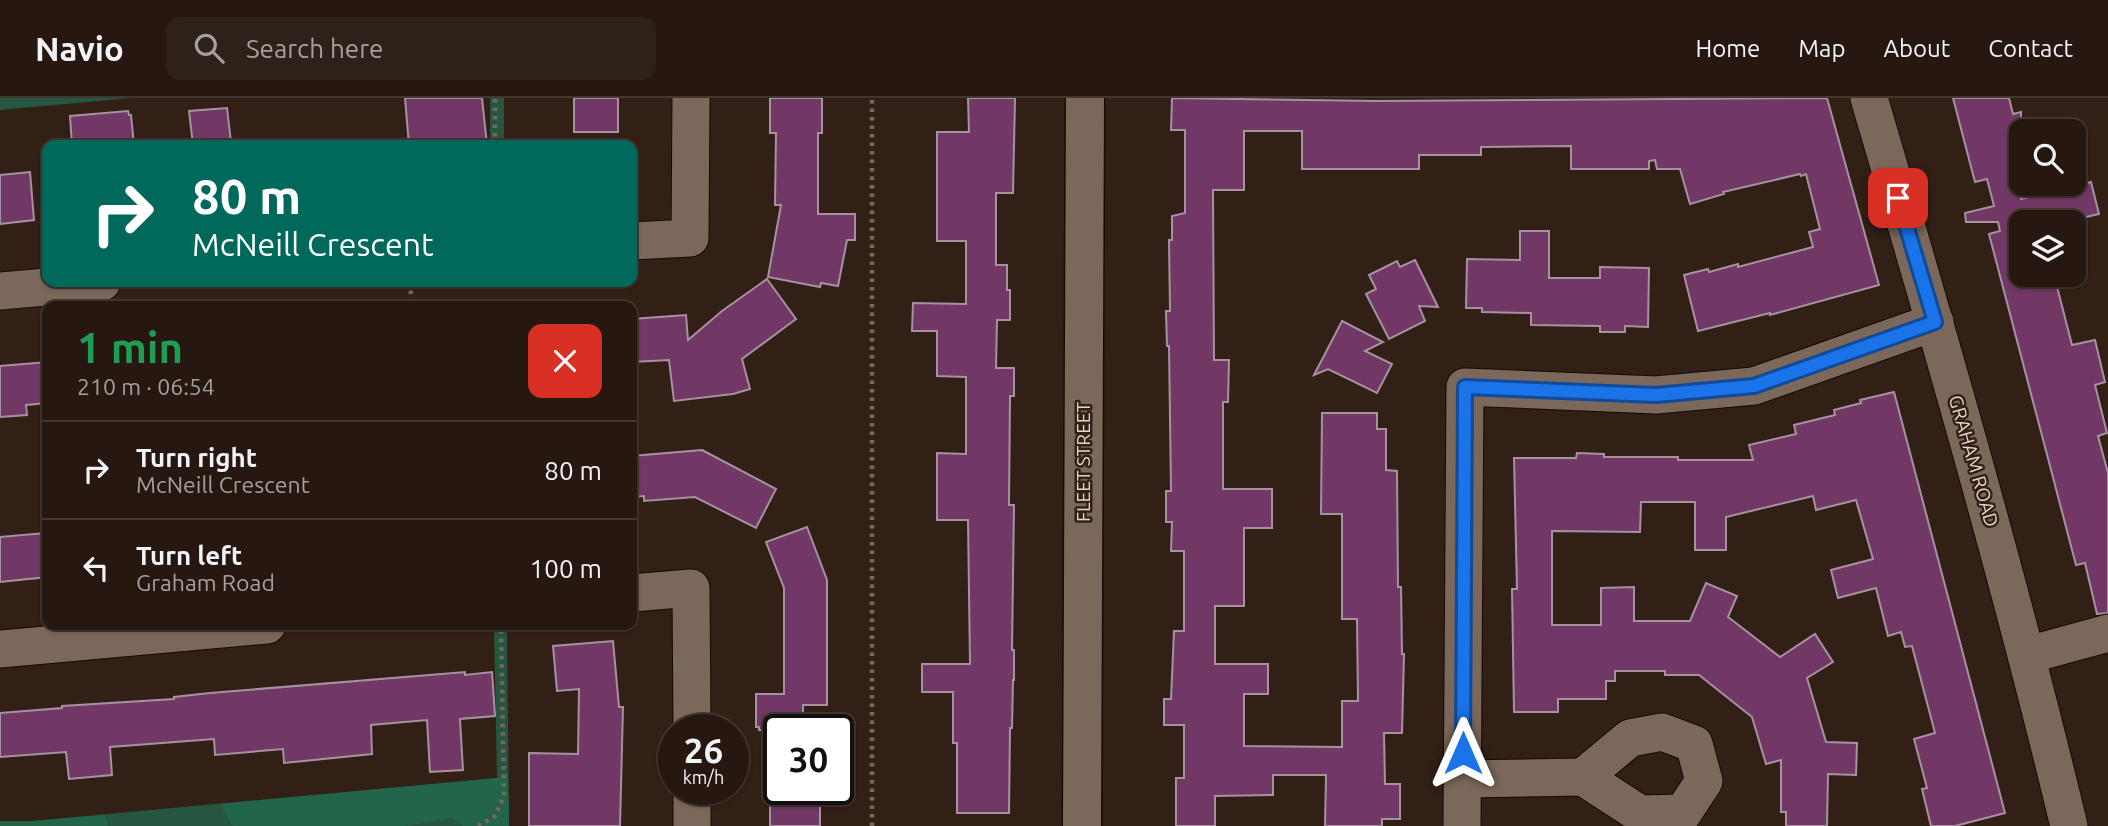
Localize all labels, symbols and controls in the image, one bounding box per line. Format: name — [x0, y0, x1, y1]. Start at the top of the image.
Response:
search box — [166, 17, 656, 80]
icon: search — [190, 29, 228, 67]
text: Navio — [35, 30, 124, 67]
text: Search here — [246, 34, 383, 63]
text: Home — [1695, 35, 1760, 62]
text: Map — [1798, 35, 1845, 62]
text: About — [1883, 35, 1950, 62]
text: Contact — [1988, 35, 2073, 62]
map controls — [2009, 119, 2086, 287]
button: search — [2009, 119, 2086, 196]
icon: right — [77, 168, 168, 259]
text: 80 m — [192, 168, 301, 223]
pin — [1868, 168, 1928, 228]
icon: arrive — [1879, 179, 1917, 217]
button: layers — [2009, 210, 2086, 287]
text: McNeill Crescent — [192, 226, 434, 262]
text: 1 min — [77, 324, 183, 371]
button: close — [528, 324, 602, 398]
text: 210 m · 06:54 — [77, 374, 215, 399]
street label: GRAHAM ROAD — [1945, 393, 2003, 529]
street label: FLEET STREET — [1072, 402, 1094, 522]
text: Turn right — [136, 443, 257, 472]
icon: right — [77, 451, 115, 489]
text: 80 m — [544, 456, 602, 485]
text: McNeill Crescent — [136, 472, 310, 497]
text: Turn left — [136, 541, 242, 570]
icon: left — [77, 549, 115, 587]
text: 100 m — [530, 554, 602, 583]
text: Graham Road — [136, 570, 275, 595]
speed limit sign: 30 — [763, 714, 854, 805]
position arrow — [1426, 716, 1500, 790]
text: 26 — [684, 730, 723, 770]
text: km/h — [683, 767, 724, 787]

